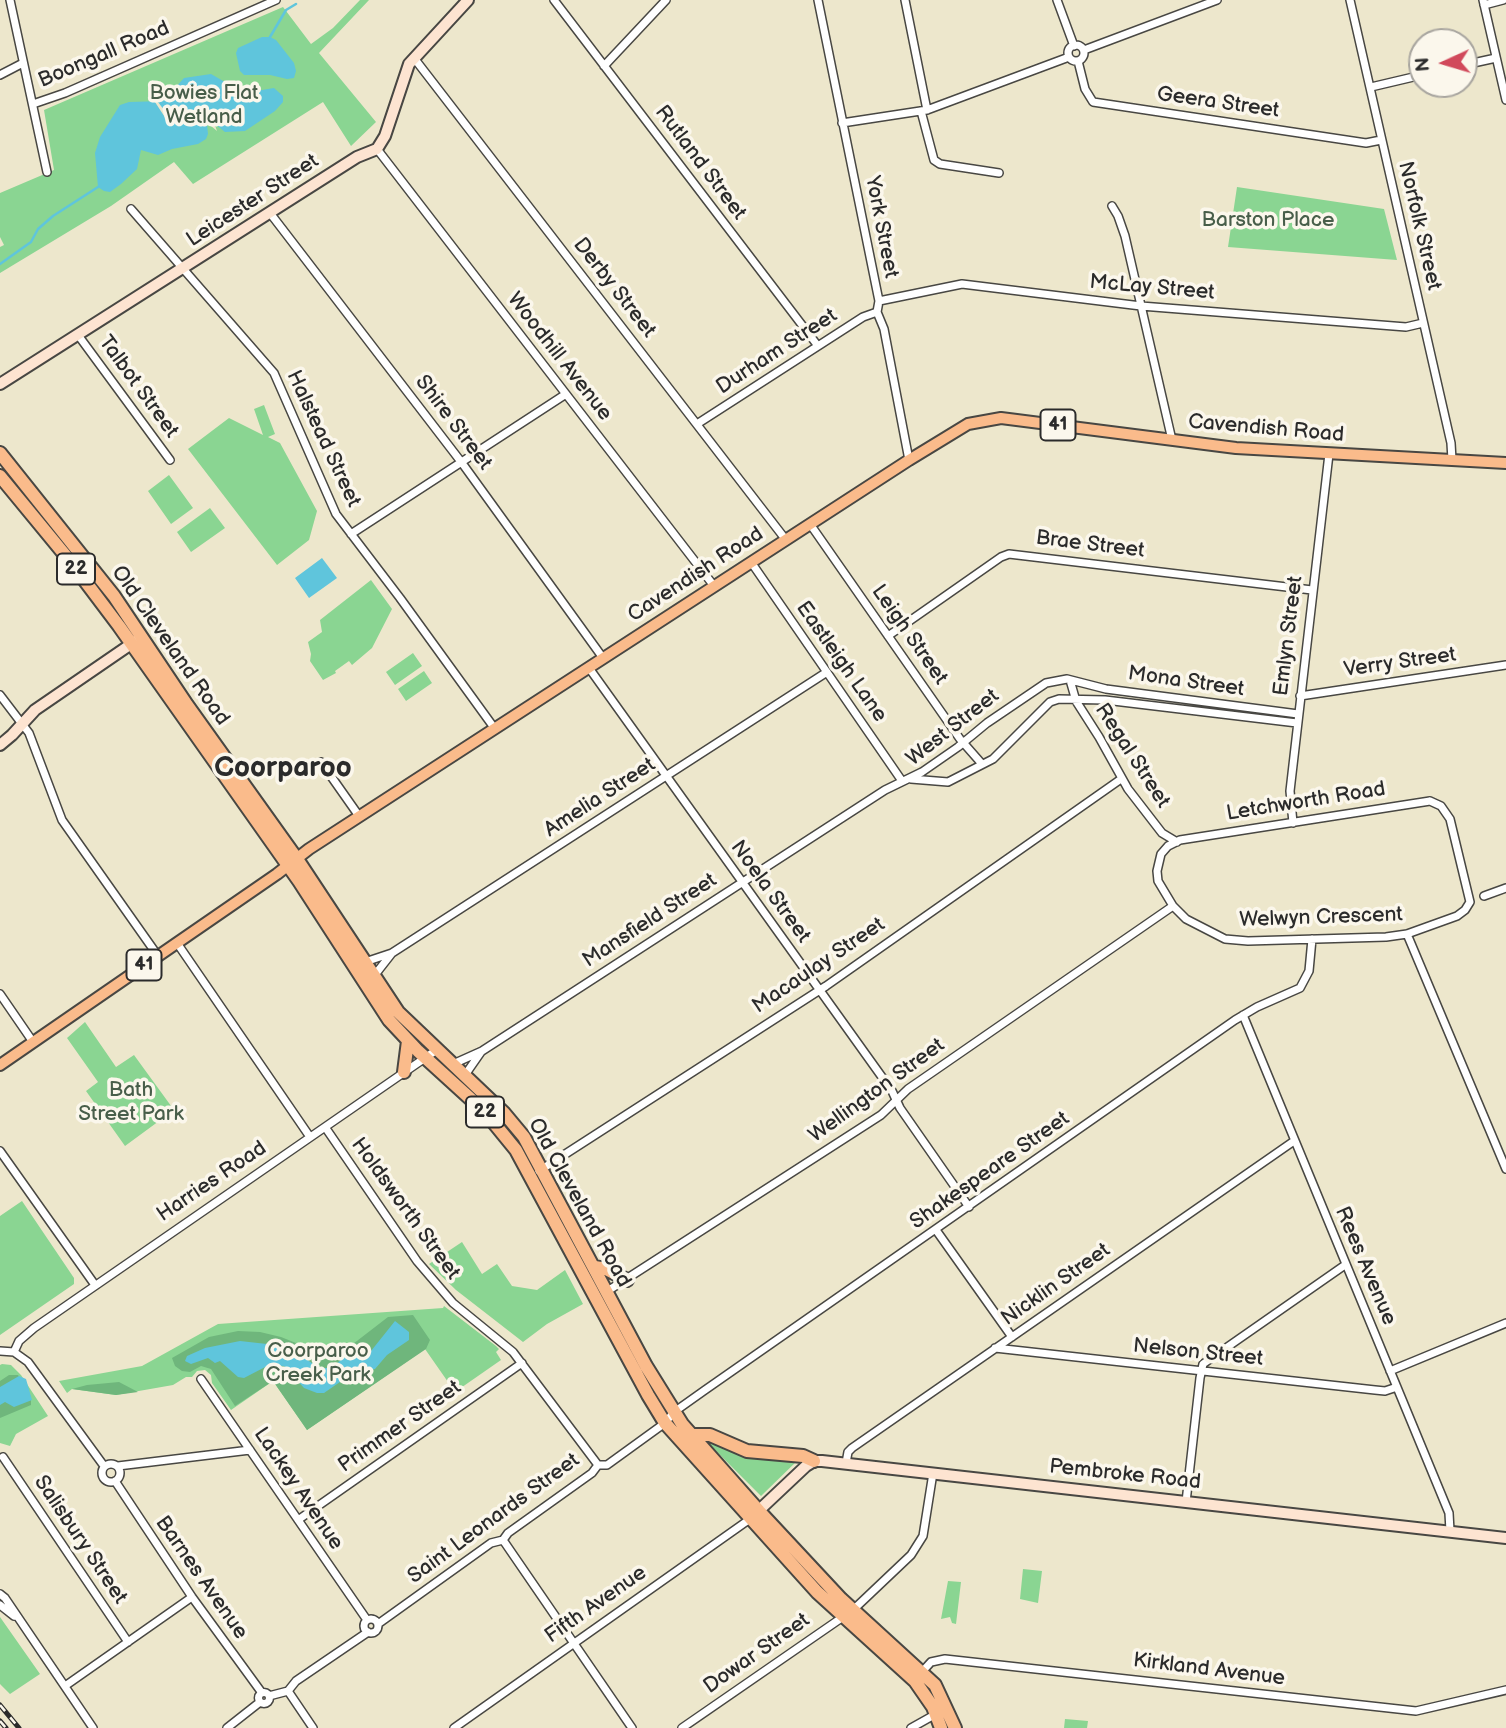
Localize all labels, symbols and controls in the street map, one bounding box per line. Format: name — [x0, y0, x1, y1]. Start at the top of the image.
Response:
street label: Boongall Road — [35, 16, 173, 94]
north arrow — [1408, 28, 1478, 98]
text: N — [1412, 56, 1436, 72]
park label: Bowies Flat Wetland — [149, 81, 259, 131]
street label: Geera Street — [1155, 82, 1281, 124]
street label: Rutland Street — [649, 101, 751, 225]
street label: Leicester Street — [182, 149, 324, 253]
street label: Norfolk Street — [1392, 159, 1446, 293]
street label: York Street — [859, 174, 903, 280]
park label: Barston Place — [1202, 208, 1334, 234]
street label: Derby Street — [567, 233, 661, 343]
street label: McLay Street — [1088, 270, 1216, 306]
street label: Woodhill Avenue — [501, 288, 617, 426]
street label: Durham Street — [712, 304, 842, 400]
street label: Talbot Street — [92, 331, 184, 443]
street label: Halstead Street — [280, 367, 366, 511]
street label: Shire Street — [409, 371, 497, 475]
road number: 41 — [1040, 410, 1076, 440]
street label: Cavendish Road — [1187, 410, 1345, 448]
street label: Cavendish Road — [624, 522, 768, 628]
street label: Brae Street — [1034, 526, 1146, 564]
road number: 22 — [57, 554, 95, 584]
street label: Old Cleveland Road — [105, 561, 235, 731]
street label: Emlyn Street — [1269, 575, 1309, 697]
street label: Leigh Street — [865, 580, 953, 690]
street label: Eastleigh Lane — [790, 597, 892, 727]
street label: Verry Street — [1342, 643, 1458, 683]
street label: Mona Street — [1126, 661, 1246, 703]
street label: West Street — [902, 684, 1004, 772]
street label: Regal Street — [1089, 699, 1175, 813]
district label: Coorparoo — [214, 752, 352, 786]
street label: Amelia Street — [540, 753, 660, 843]
street label: Letchworth Road — [1225, 777, 1387, 827]
street label: Noela Street — [725, 836, 815, 948]
street label: Mansfield Street — [578, 868, 722, 974]
street label: Welwyn Crescent — [1239, 903, 1403, 933]
street label: Macaulay Street — [748, 912, 890, 1020]
road number: 41 — [127, 950, 162, 981]
street label: Wellington Street — [804, 1033, 950, 1149]
park label: Bath Street Park — [78, 1078, 184, 1128]
road number: 22 — [466, 1096, 504, 1128]
street label: Shakespeare Street — [906, 1107, 1074, 1235]
street label: Old Cleveland Road — [522, 1114, 636, 1292]
street label: Holdsworth Street — [345, 1133, 465, 1285]
street label: Harries Road — [152, 1136, 272, 1228]
street label: Rees Avenue — [1329, 1203, 1401, 1329]
street label: Nicklin Street — [997, 1238, 1115, 1332]
street label: Nelson Street — [1132, 1334, 1264, 1372]
park label: Coorparoo Creek Park — [265, 1339, 371, 1389]
street label: Primmer Street — [334, 1375, 466, 1479]
street label: Lackey Avenue — [248, 1423, 348, 1555]
street label: Saint Leonards Street — [403, 1448, 585, 1590]
street label: Pembroke Road — [1048, 1455, 1202, 1495]
street label: Salisbury Street — [28, 1471, 132, 1609]
street label: Barnes Avenue — [149, 1512, 253, 1644]
street label: Fifth Avenue — [540, 1561, 652, 1649]
street label: Dowar Street — [699, 1608, 815, 1700]
street label: Kirkland Avenue — [1132, 1648, 1286, 1692]

